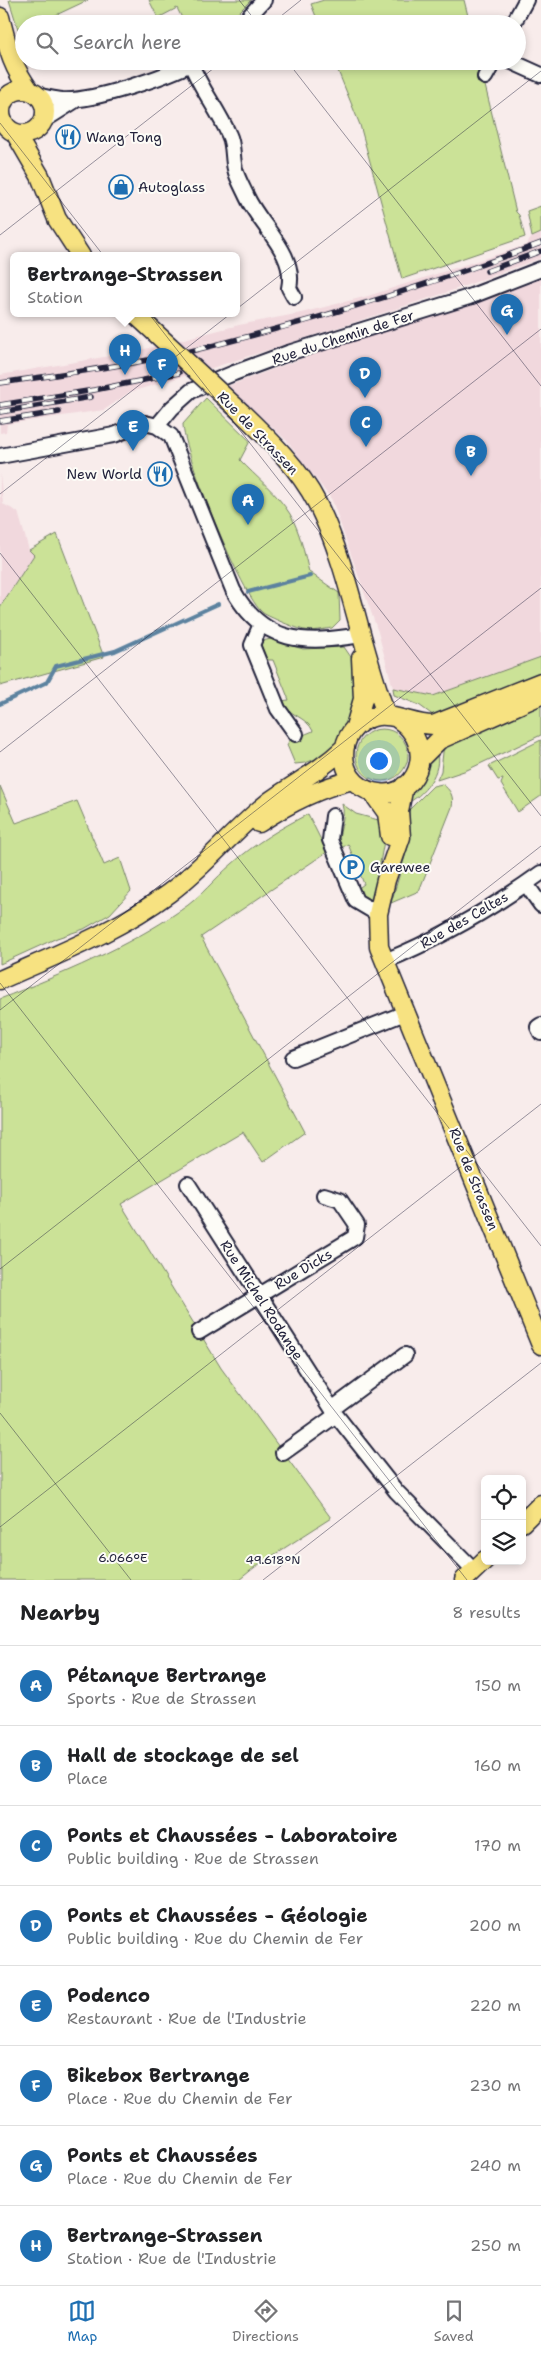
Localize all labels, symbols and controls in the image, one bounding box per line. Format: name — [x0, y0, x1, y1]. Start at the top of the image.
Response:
search box — [15, 15, 526, 70]
icon: search — [33, 29, 61, 57]
text: Search here — [73, 30, 182, 55]
restaurant icon: Wang Tong — [55, 124, 81, 150]
place label: Wang Tong — [86, 128, 162, 146]
shop icon: Autoglass — [108, 174, 134, 200]
place label: Autoglass — [138, 178, 205, 196]
popup — [10, 252, 240, 317]
text: Bertrange-Strassen — [27, 262, 223, 287]
text: Station — [27, 287, 83, 308]
pin: G — [491, 294, 523, 335]
street label: Rue du Chemin de Fer — [270, 305, 417, 368]
pin: H — [109, 334, 141, 375]
pin: F — [146, 348, 178, 389]
pin: D — [349, 357, 381, 398]
street label: Rue de Strassen — [214, 387, 303, 479]
pin: C — [350, 406, 382, 447]
pin: E — [117, 410, 149, 451]
pin: B — [455, 435, 487, 476]
restaurant icon: New World — [147, 461, 173, 487]
place label: New World — [66, 465, 142, 483]
pin: A — [232, 484, 264, 525]
your location — [366, 748, 392, 774]
parking icon: Garewee — [339, 854, 365, 880]
place label: Garewee — [370, 858, 430, 876]
street label: Rue des Celtes — [417, 887, 511, 952]
street label: Rue de Strassen — [445, 1125, 503, 1233]
street label: Rue Michel Rodange — [216, 1237, 308, 1363]
street label: Rue Dicks — [271, 1245, 335, 1293]
map controls — [481, 1475, 526, 1565]
button: locate — [481, 1475, 526, 1520]
button: layers — [481, 1520, 526, 1565]
text: 6.066°E — [98, 1550, 148, 1566]
text: 49.618°N — [246, 1552, 300, 1568]
text: Nearby — [20, 1599, 100, 1627]
text: 8 results — [452, 1602, 521, 1623]
text: Pétanque Bertrange — [67, 1663, 267, 1688]
text: A — [30, 1675, 42, 1696]
text: 150 m — [474, 1675, 521, 1696]
text: Sports · Rue de Strassen — [67, 1688, 256, 1709]
text: Hall de stockage de sel — [67, 1743, 299, 1768]
text: B — [31, 1755, 41, 1776]
text: 160 m — [474, 1755, 521, 1776]
text: Place — [67, 1768, 108, 1789]
text: Ponts et Chaussées - Laboratoire — [67, 1823, 398, 1848]
text: C — [31, 1835, 41, 1856]
text: 170 m — [474, 1835, 521, 1856]
text: Public building · Rue de Strassen — [67, 1848, 319, 1869]
text: Ponts et Chaussées - Géologie — [67, 1903, 368, 1928]
text: D — [30, 1915, 42, 1936]
text: 200 m — [469, 1915, 521, 1936]
text: Public building · Rue du Chemin de Fer — [67, 1928, 363, 1949]
text: Podenco — [67, 1983, 150, 2008]
text: E — [31, 1995, 41, 2016]
text: 220 m — [469, 1995, 521, 2016]
text: Restaurant · Rue de l'Industrie — [67, 2008, 307, 2029]
text: Bikebox Bertrange — [67, 2063, 250, 2088]
text: F — [31, 2075, 41, 2096]
text: 230 m — [469, 2075, 521, 2096]
text: Place · Rue du Chemin de Fer — [67, 2088, 293, 2109]
text: Ponts et Chaussées — [67, 2143, 258, 2168]
text: G — [30, 2155, 42, 2176]
text: 240 m — [469, 2155, 521, 2176]
text: Place · Rue du Chemin de Fer — [67, 2168, 293, 2189]
text: Bertrange-Strassen — [67, 2223, 262, 2248]
text: H — [30, 2235, 42, 2256]
text: 250 m — [470, 2235, 521, 2256]
text: Station · Rue de l'Industrie — [67, 2248, 276, 2269]
tab: Map — [67, 2297, 97, 2345]
tab: Directions — [232, 2297, 299, 2345]
tab: Saved — [434, 2297, 474, 2345]

